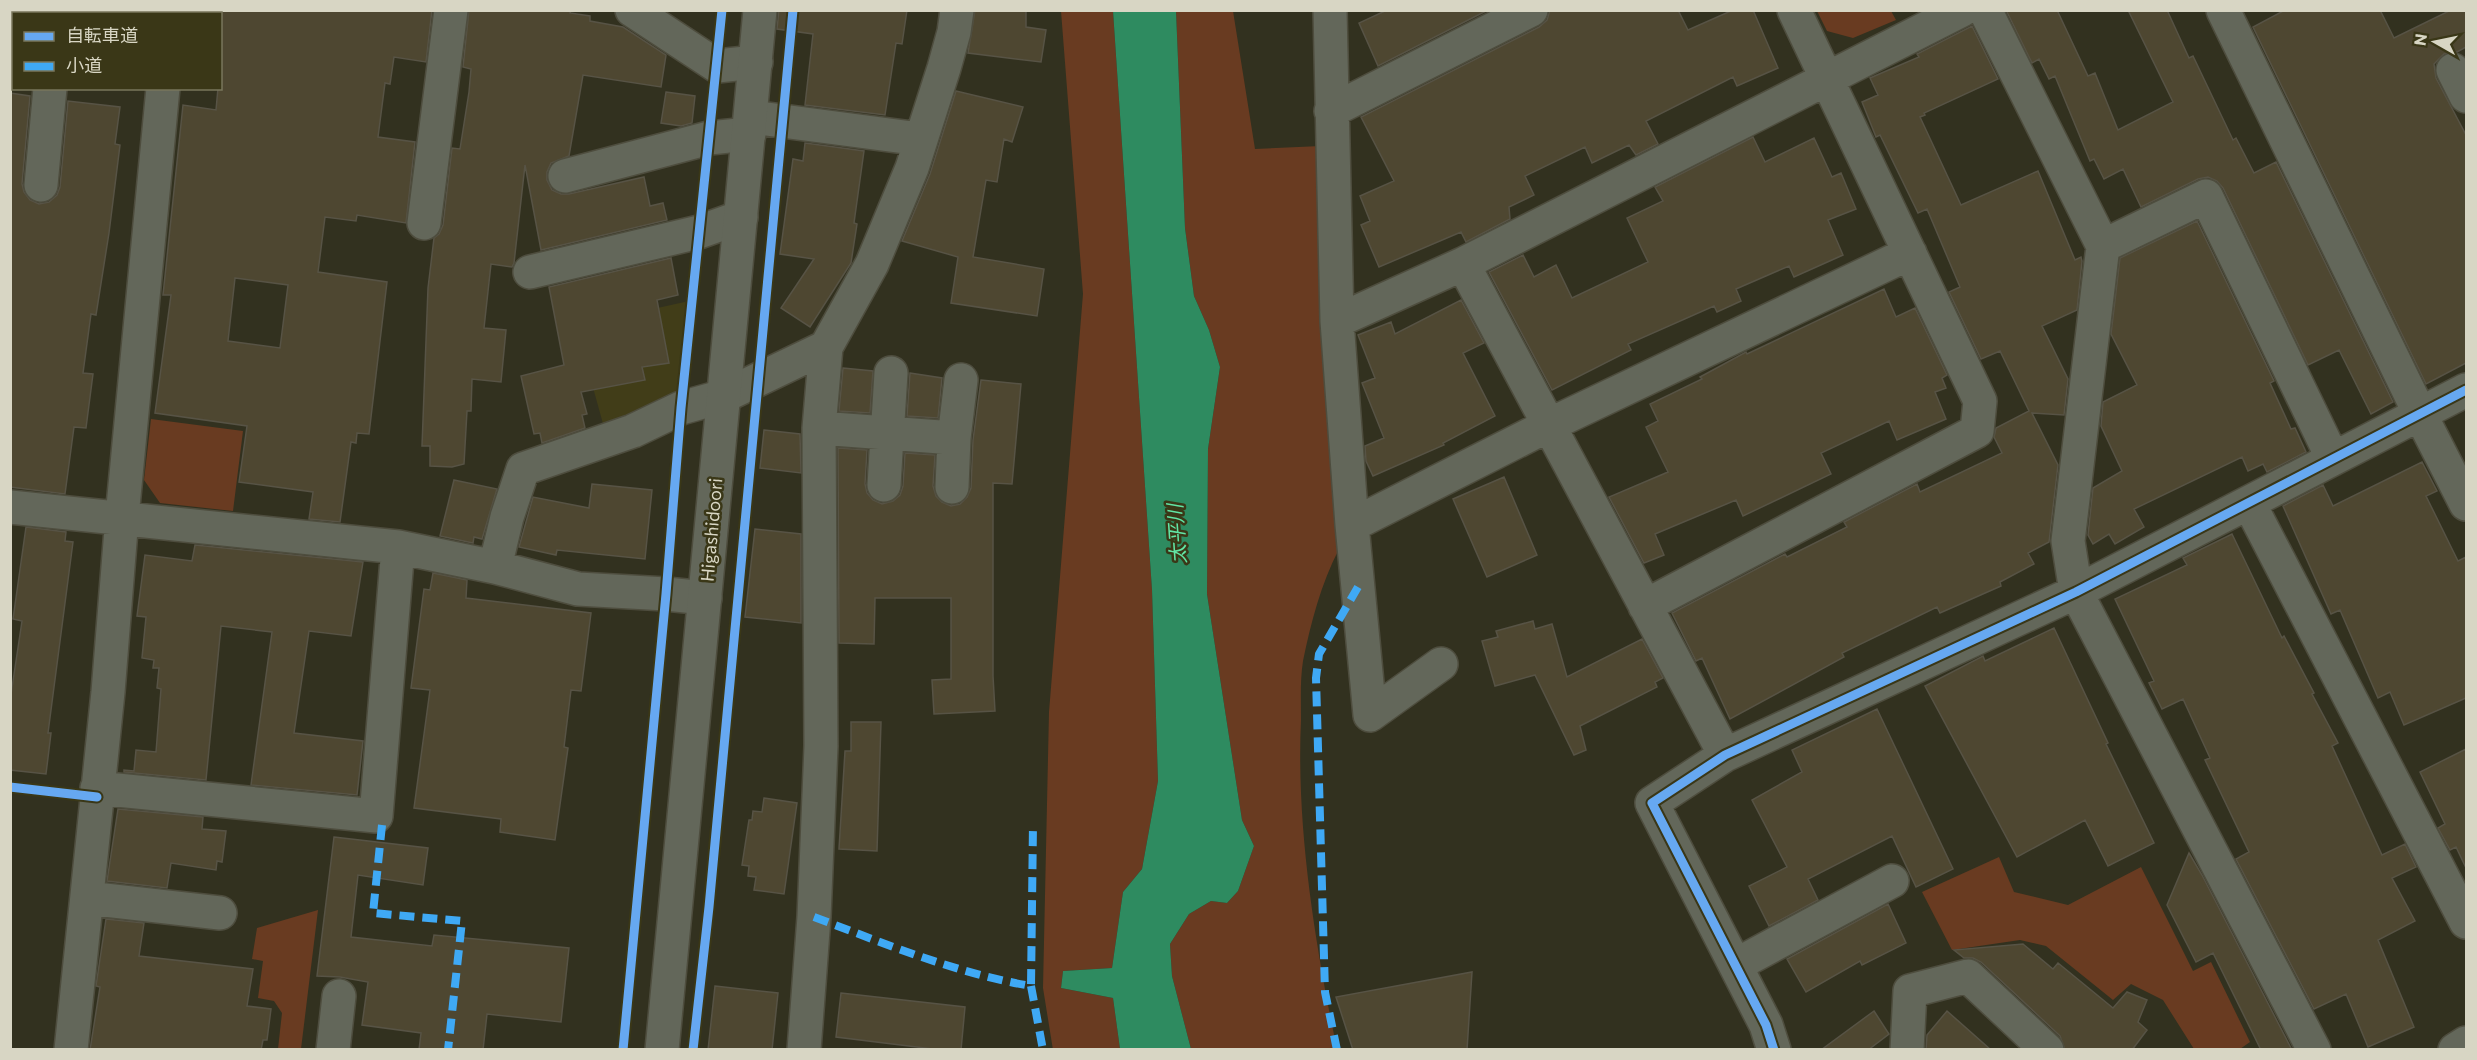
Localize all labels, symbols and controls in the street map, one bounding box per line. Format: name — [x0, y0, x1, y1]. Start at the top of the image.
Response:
legend — [12, 12, 222, 90]
north arrow — [2405, 12, 2465, 72]
text: 自転車道 — [66, 24, 138, 46]
text: N — [2409, 32, 2430, 47]
text: 小道 — [66, 54, 102, 76]
street label: Higashidoori — [696, 477, 726, 583]
water label: 太平川 — [1162, 501, 1190, 565]

